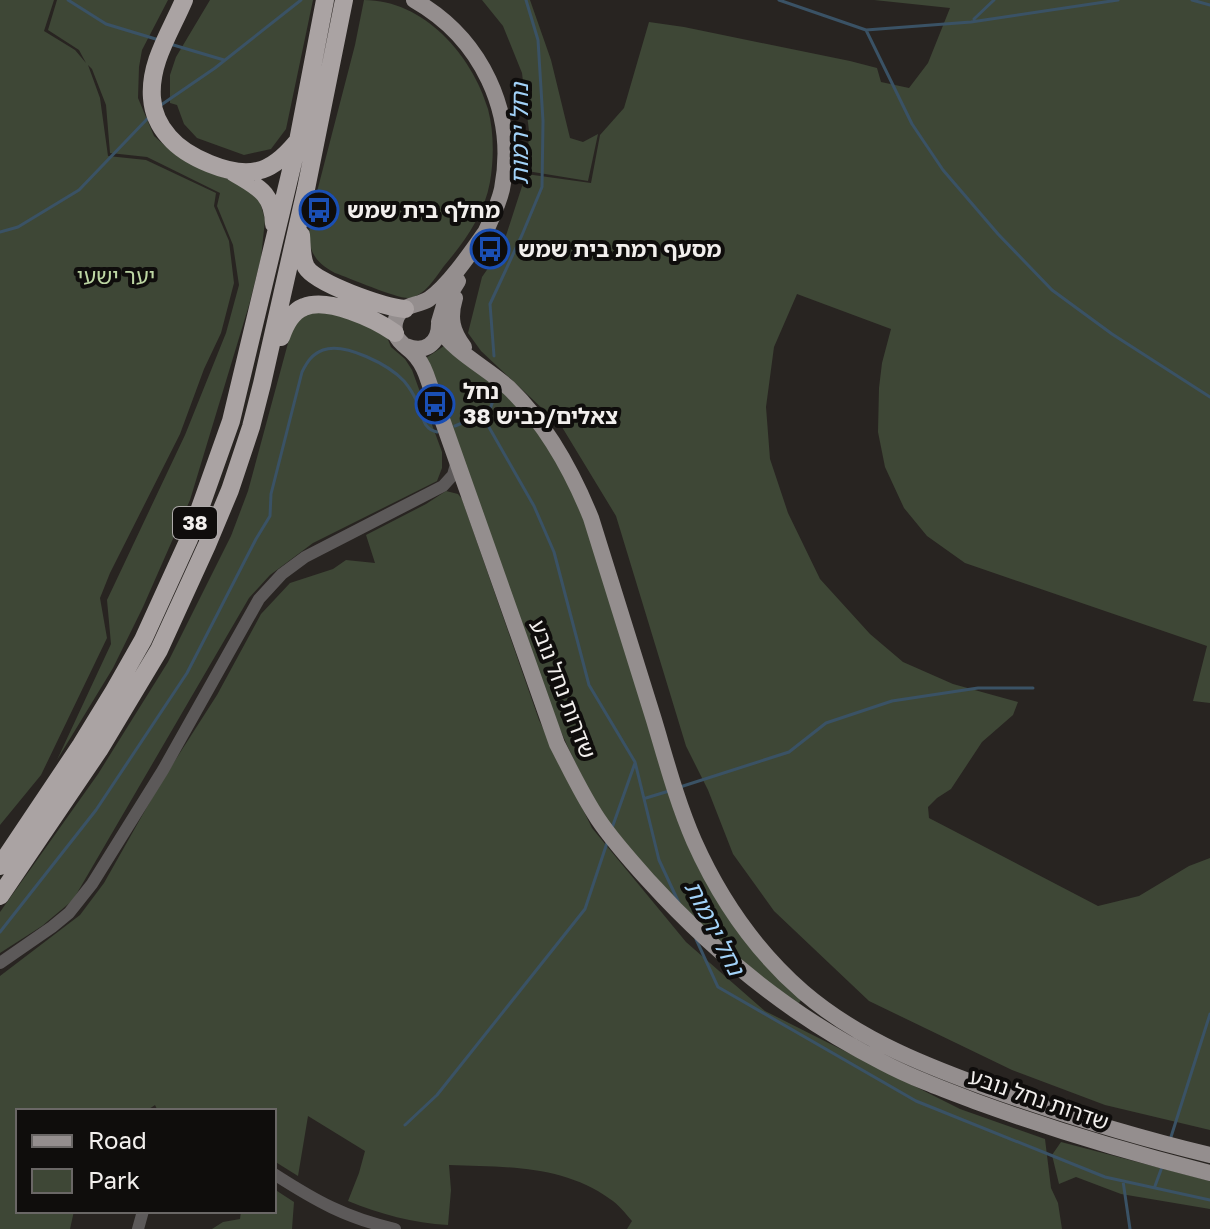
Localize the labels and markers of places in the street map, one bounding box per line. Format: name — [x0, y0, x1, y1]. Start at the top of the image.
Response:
bus stop icon: מחלף בית שמש — [298, 189, 340, 231]
place label: מחלף בית שמש — [347, 196, 500, 223]
bus stop icon: מסעף רמת בית שמש — [469, 228, 511, 270]
place label: מסעף רמת בית שמש — [518, 235, 721, 262]
place label: נחל צאלים/כביש 38 — [463, 377, 618, 429]
bus stop icon: נחל צאלים/כביש 38 — [414, 383, 456, 425]

